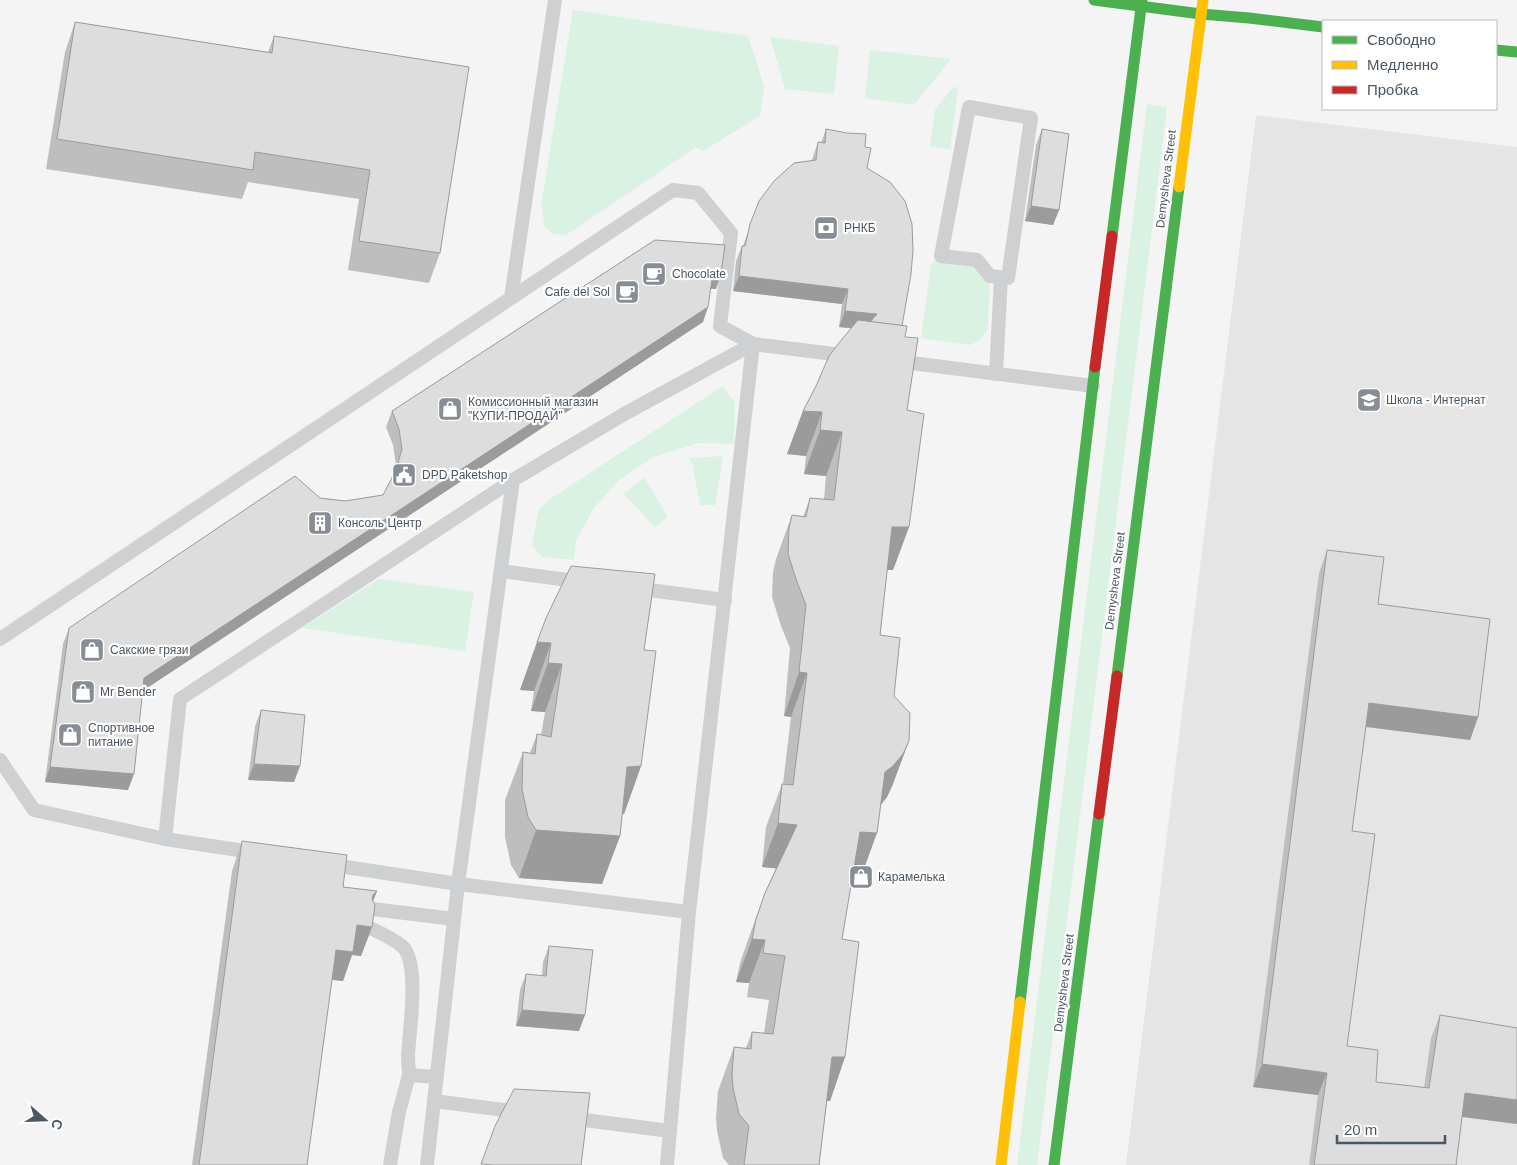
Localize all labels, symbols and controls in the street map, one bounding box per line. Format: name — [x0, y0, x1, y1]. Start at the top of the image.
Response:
legend — [1322, 20, 1497, 110]
text: Свободно — [1367, 31, 1436, 48]
text: Медленно — [1367, 56, 1438, 73]
text: Пробка — [1367, 81, 1419, 98]
street label: Demysheva Street — [1153, 129, 1179, 229]
bank icon: РНКБ — [813, 215, 839, 241]
place label: РНКБ — [844, 221, 876, 235]
cafe icon: Chocolate — [641, 261, 667, 287]
place label: Chocolate — [672, 267, 726, 281]
cafe icon: Cafe del Sol — [614, 279, 640, 305]
place label: Cafe del Sol — [545, 285, 610, 299]
school or university icon: Школа - Интернат — [1356, 387, 1382, 413]
place label: Школа - Интернат — [1386, 393, 1486, 407]
place label: Комиссионный магазин "КУПИ-ПРОДАЙ" — [468, 395, 598, 423]
shop icon: Комиссионный магазин "КУПИ-ПРОДАЙ" — [437, 396, 463, 422]
public building icon: DPD Paketshop — [391, 462, 417, 488]
place label: DPD Paketshop — [422, 468, 508, 482]
building icon: Консоль Центр — [307, 510, 333, 536]
place label: Консоль Центр — [338, 516, 422, 530]
street label: Demysheva Street — [1102, 531, 1128, 631]
shop icon: Сакские грязи — [79, 637, 105, 663]
place label: Сакские грязи — [110, 643, 188, 657]
shop icon: Mr Bender — [70, 679, 96, 705]
place label: Mr Bender — [100, 685, 156, 699]
place label: Спортивное питание — [88, 721, 155, 749]
shop icon: Спортивное питание — [57, 722, 83, 748]
shop icon: Карамелька — [848, 864, 874, 890]
place label: Карамелька — [878, 870, 945, 884]
street label: Demysheva Street — [1051, 933, 1077, 1033]
north arrow — [20, 1095, 70, 1145]
scale bar — [1337, 1112, 1444, 1144]
text: С — [48, 1117, 66, 1132]
text: 20 m — [1344, 1121, 1377, 1138]

